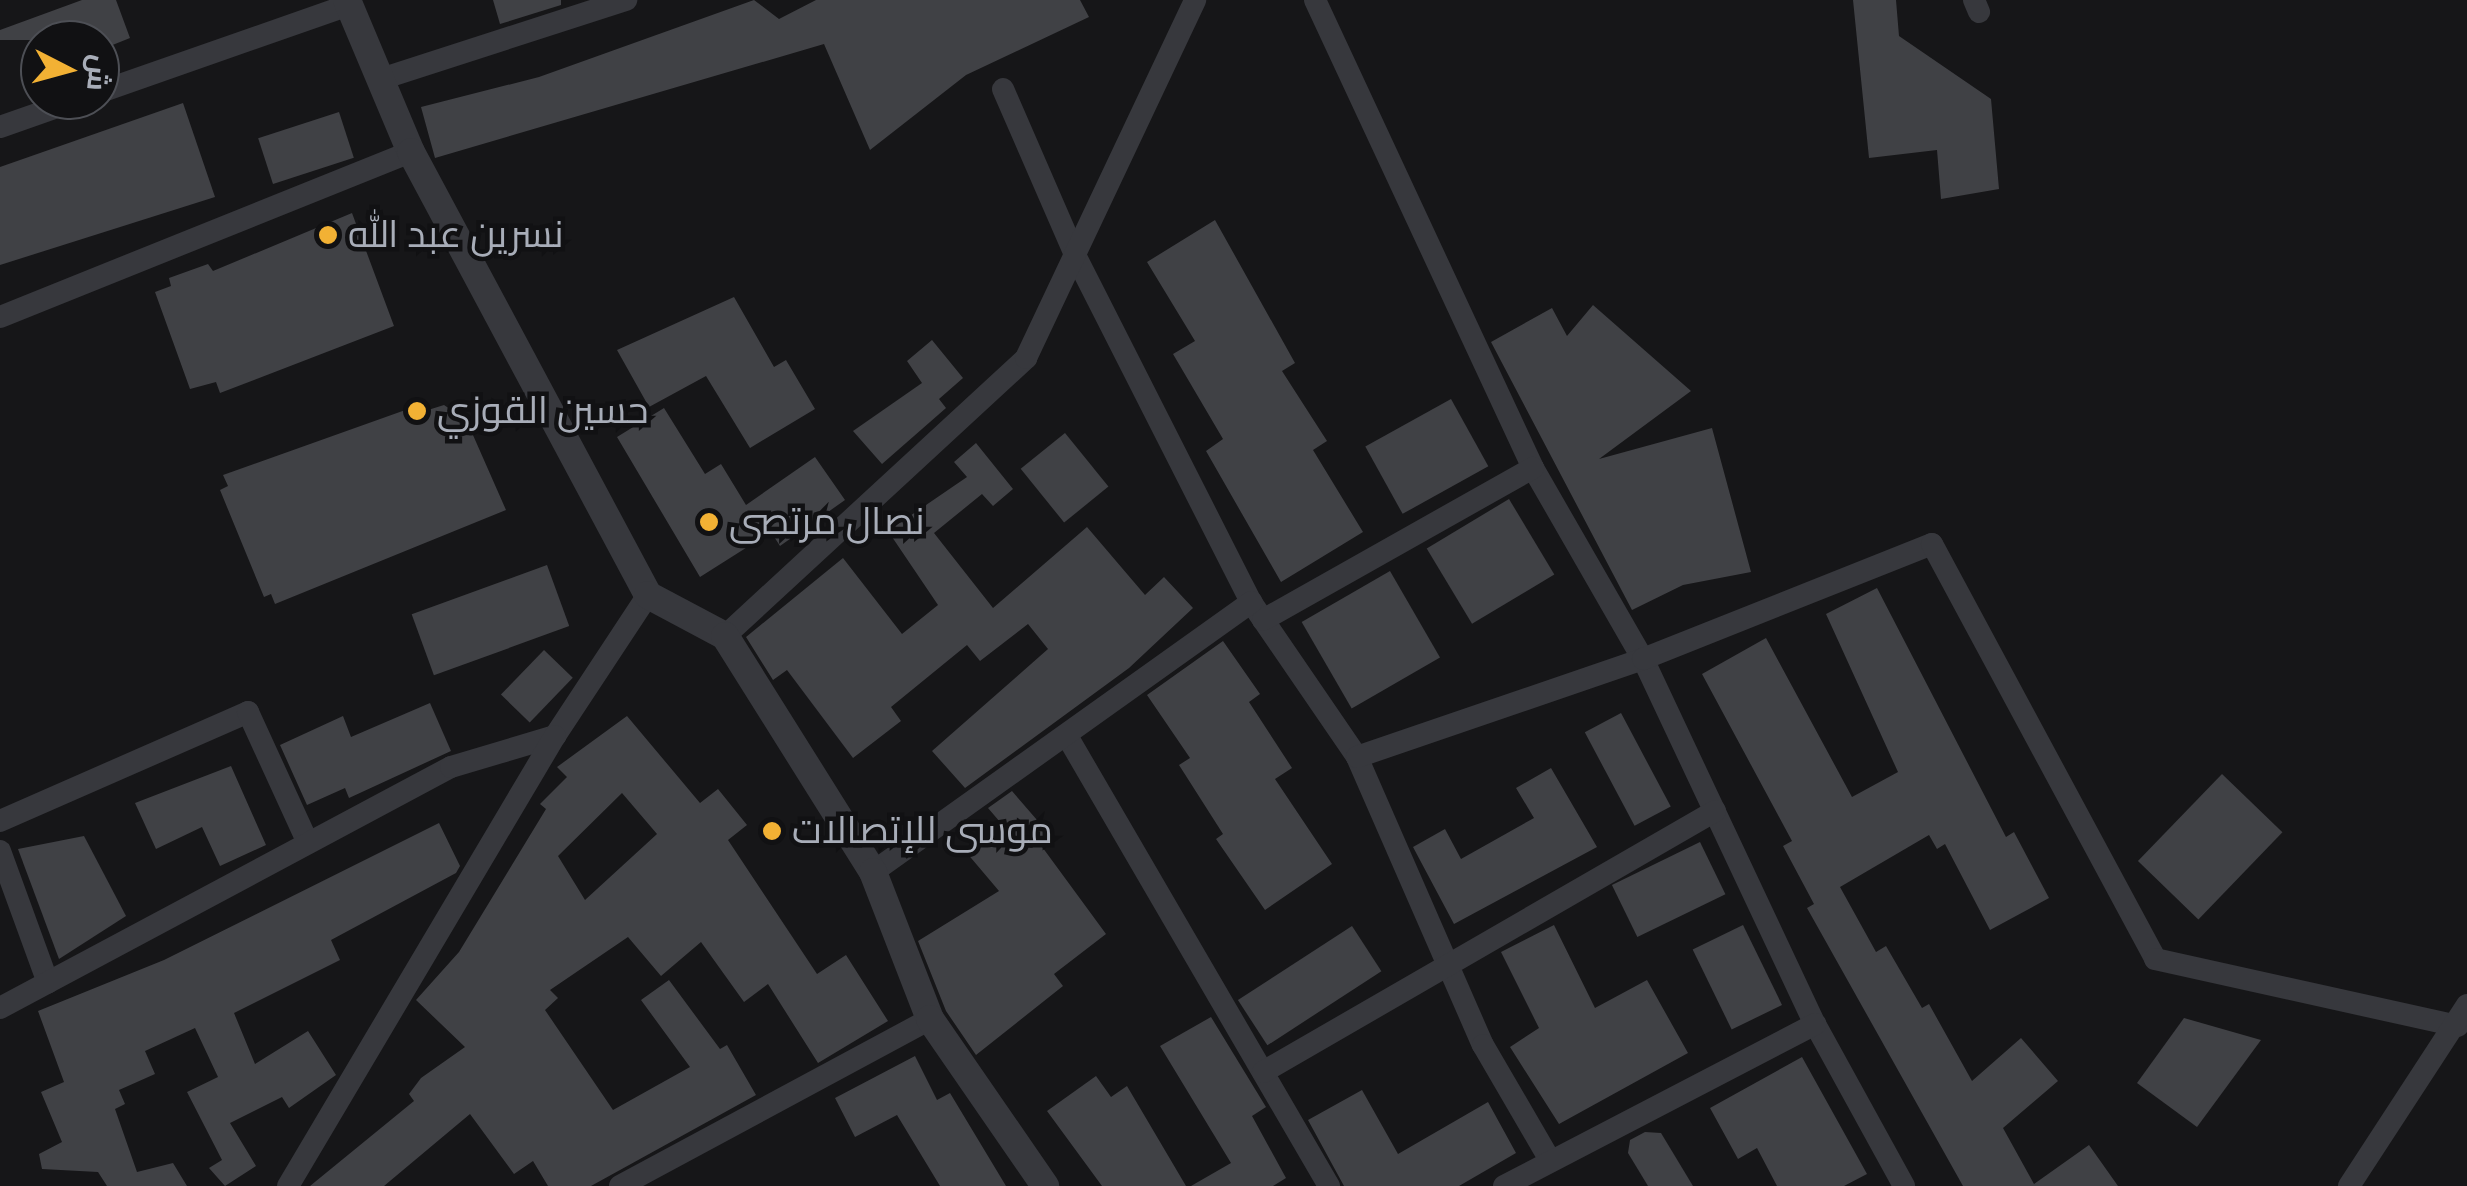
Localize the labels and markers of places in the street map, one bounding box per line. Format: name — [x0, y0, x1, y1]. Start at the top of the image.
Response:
place label: نسرين عبد الله — [348, 212, 564, 258]
marker: نسرين عبد الله — [317, 224, 339, 246]
place label: حسين القوزي — [437, 388, 648, 434]
marker: حسين القوزي — [406, 400, 428, 422]
place label: نصال مرتصى — [729, 499, 925, 545]
marker: نصال مرتصى — [698, 511, 720, 533]
place label: موسى للإتصالات — [792, 808, 1053, 854]
marker: موسى للإتصالات — [761, 820, 783, 842]

